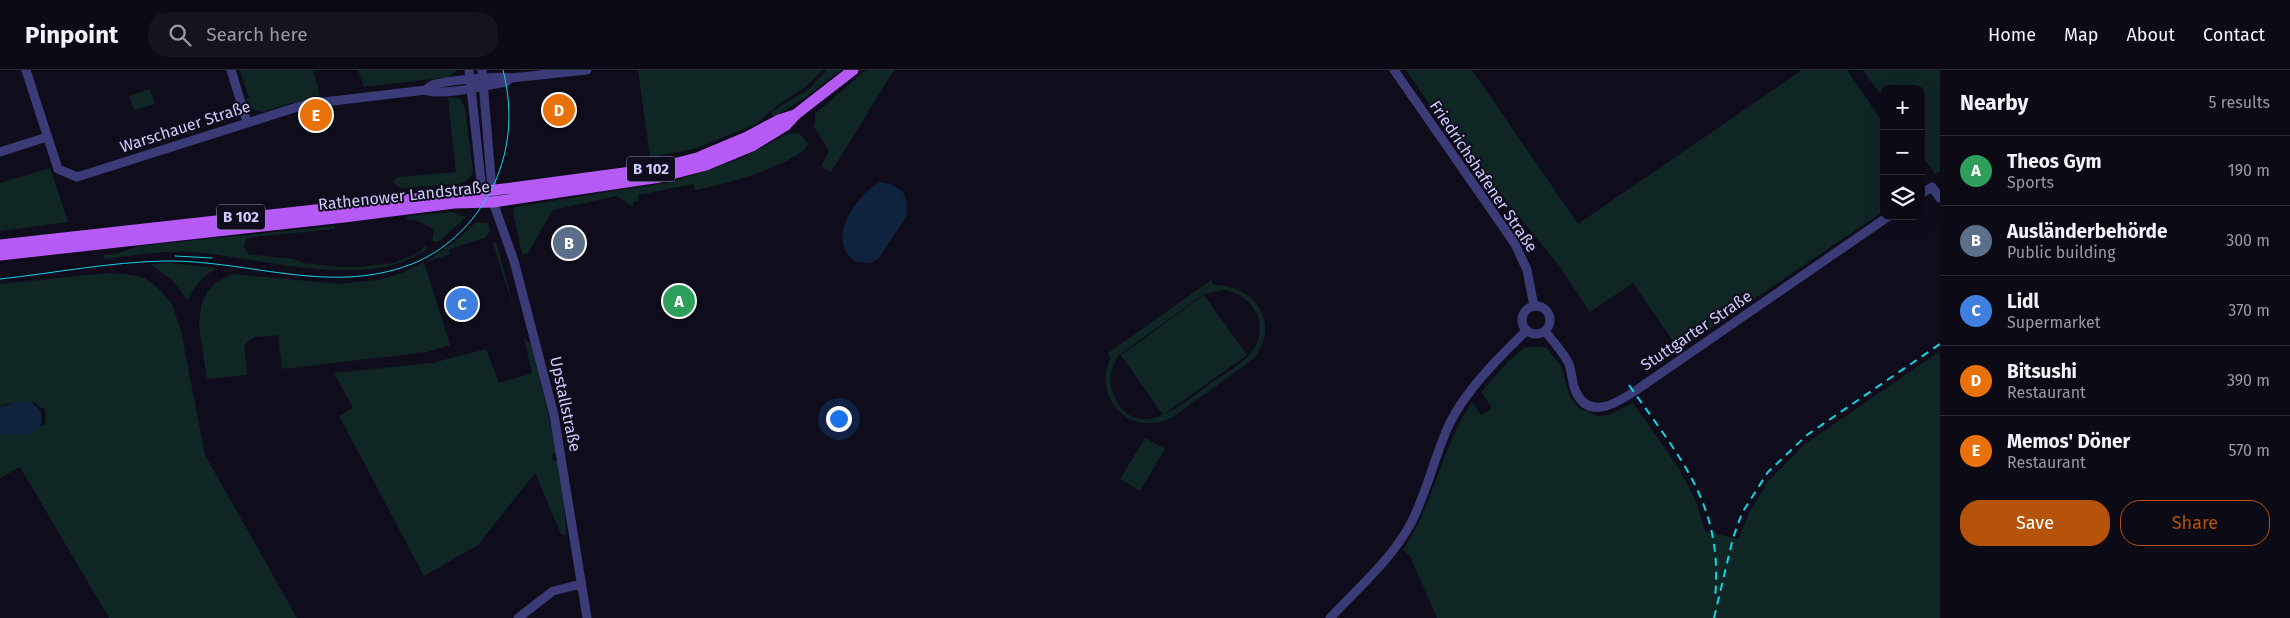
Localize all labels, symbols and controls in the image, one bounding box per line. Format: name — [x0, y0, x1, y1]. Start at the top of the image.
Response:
search box — [148, 12, 498, 57]
text: Pinpoint — [25, 21, 118, 49]
icon: search — [166, 21, 194, 49]
text: Search here — [206, 23, 308, 46]
text: Home — [1988, 24, 2036, 46]
text: Map — [2064, 24, 2098, 46]
text: About — [2126, 24, 2175, 46]
text: Contact — [2203, 24, 2265, 46]
map controls — [1880, 85, 1925, 220]
button: + — [1880, 85, 1925, 130]
text: Nearby — [1960, 90, 2028, 116]
pin: D — [543, 91, 575, 129]
text: 5 results — [2209, 93, 2270, 112]
street label: Warschauer Straße — [118, 96, 253, 157]
pin: E — [300, 96, 332, 134]
street label: Friedrichshafener Straße — [1426, 97, 1542, 256]
button: − — [1880, 130, 1925, 175]
text: Theos Gym — [2007, 150, 2102, 173]
road number: B 102 — [627, 156, 675, 182]
text: A — [1971, 161, 1981, 180]
text: 190 m — [2228, 161, 2270, 180]
text: Sports — [2007, 173, 2054, 192]
button: layers — [1880, 175, 1925, 220]
street label: Rathenower Landstraße — [317, 177, 491, 214]
road number: B 102 — [217, 204, 265, 230]
text: Ausländerbehörde — [2007, 220, 2168, 243]
pin: B — [553, 224, 585, 262]
text: B — [1971, 231, 1981, 250]
text: 300 m — [2226, 231, 2270, 250]
text: Public building — [2007, 243, 2115, 262]
pin: A — [663, 282, 695, 320]
pin: C — [446, 285, 478, 323]
street label: Stuttgarter Straße — [1637, 286, 1755, 375]
text: Lidl — [2007, 290, 2039, 313]
text: C — [1971, 301, 1981, 320]
text: 370 m — [2228, 301, 2270, 320]
text: Supermarket — [2007, 313, 2101, 332]
street label: Upstallstraße — [546, 355, 585, 453]
text: Bitsushi — [2007, 360, 2077, 383]
text: D — [1971, 371, 1981, 390]
text: 390 m — [2227, 371, 2270, 390]
text: Restaurant — [2007, 383, 2086, 402]
your location — [826, 406, 852, 432]
text: Memos' Döner — [2007, 430, 2130, 453]
text: E — [1972, 441, 1980, 460]
text: 570 m — [2229, 441, 2270, 460]
text: Restaurant — [2007, 453, 2086, 472]
button: Save — [1960, 500, 2110, 546]
button: Share — [2120, 500, 2270, 546]

